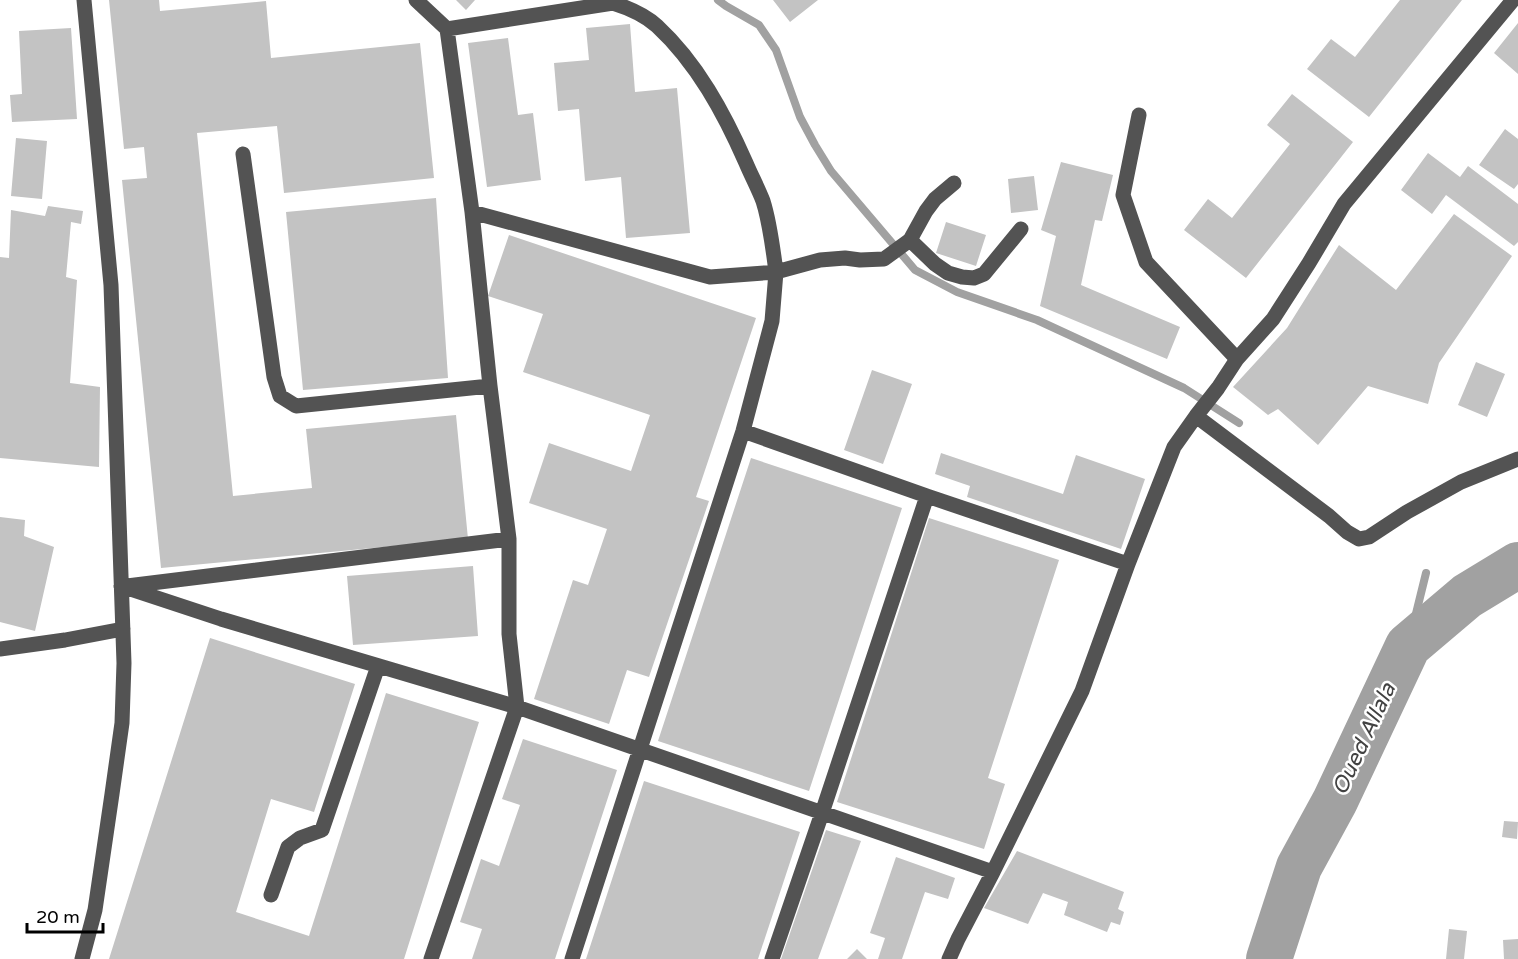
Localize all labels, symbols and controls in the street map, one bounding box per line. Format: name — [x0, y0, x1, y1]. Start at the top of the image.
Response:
water label: Oued Allala — [1327, 678, 1402, 799]
scale bar — [27, 896, 104, 934]
text: 20 m — [36, 906, 80, 928]

